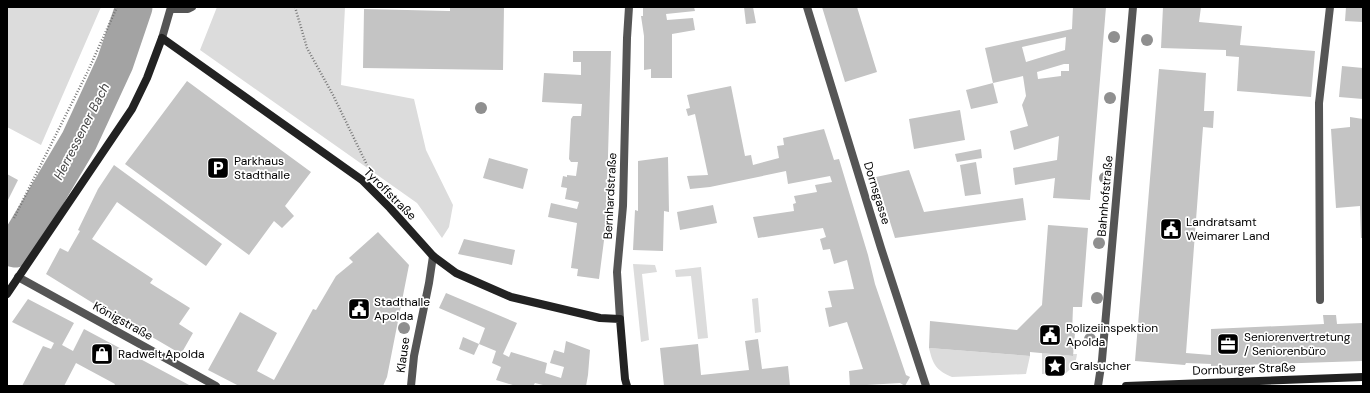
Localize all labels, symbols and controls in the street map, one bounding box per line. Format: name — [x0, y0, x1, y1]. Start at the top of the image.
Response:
water label: Herressener Bach — [50, 80, 113, 183]
street label: Bernhardstraße — [600, 152, 620, 240]
place label: Parkhaus Stadthalle — [234, 153, 290, 183]
parking icon: Parkhaus Stadthalle — [205, 155, 231, 181]
street label: Bahnhofstraße — [1093, 155, 1117, 237]
street label: Dornsgasse — [860, 160, 894, 227]
street label: Tyroffstraße — [360, 164, 420, 224]
place label: Landratsamt Weimarer Land — [1186, 214, 1270, 244]
public building icon: Landratsamt Weimarer Land — [1158, 216, 1184, 242]
place label: Stadthalle Apolda — [374, 294, 430, 324]
public building icon: Stadthalle Apolda — [346, 296, 372, 322]
street label: Königstraße — [90, 298, 156, 344]
place label: Polizeiinspektion Apolda — [1066, 320, 1158, 350]
public building icon: Polizeiinspektion Apolda — [1037, 322, 1063, 348]
place label: Seniorenvertretung / Seniorenbüro — [1244, 329, 1351, 359]
office icon: Seniorenvertretung / Seniorenbüro — [1215, 331, 1241, 357]
street label: Klause — [393, 336, 413, 374]
shop icon: Radwelt Apolda — [89, 341, 115, 367]
place label: Radwelt Apolda — [118, 346, 205, 362]
place icon: Gralsucher — [1042, 353, 1068, 379]
place label: Gralsucher — [1070, 358, 1131, 374]
street label: Dornburger Straße — [1192, 359, 1296, 379]

